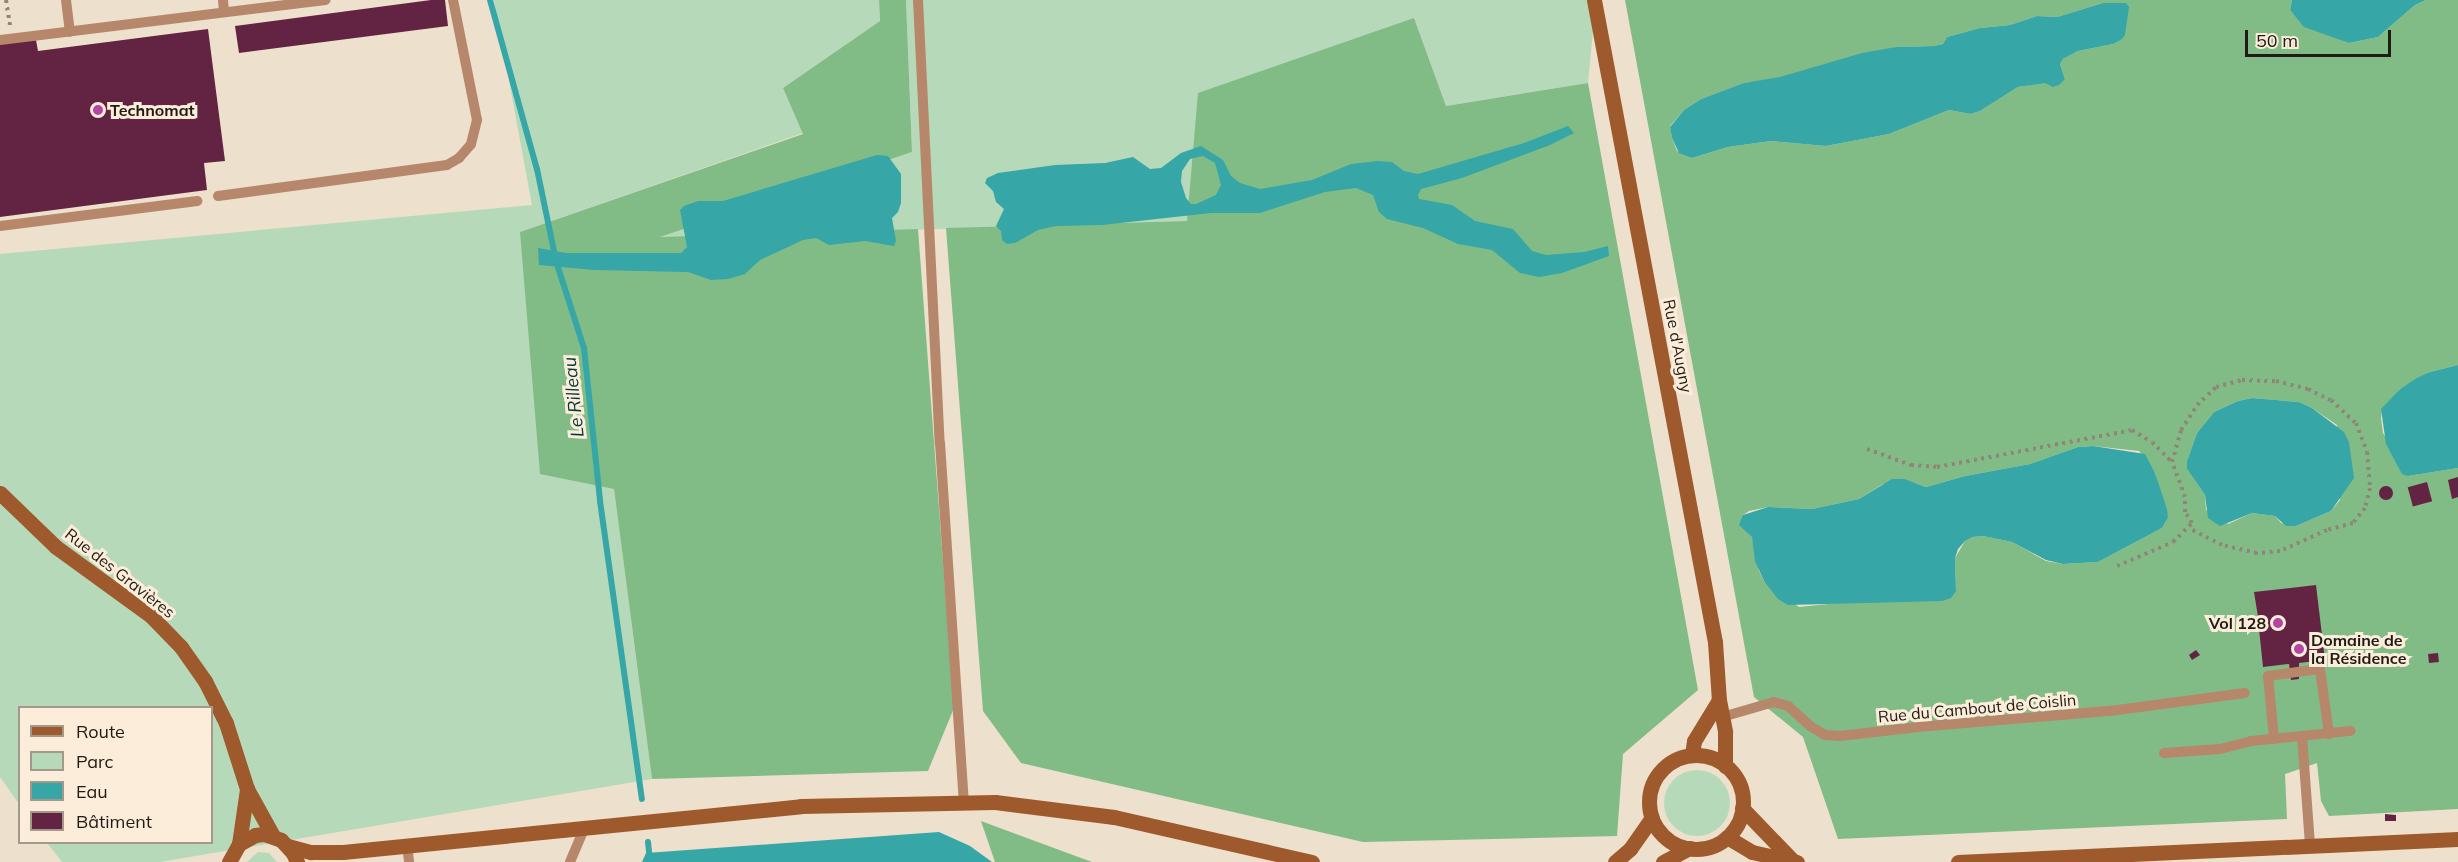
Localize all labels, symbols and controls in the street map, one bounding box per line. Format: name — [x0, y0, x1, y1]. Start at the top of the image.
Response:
scale bar — [2248, 18, 2394, 56]
text: 50 m — [2256, 29, 2298, 52]
place label: Technomat — [110, 100, 195, 120]
marker: Technomat — [91, 103, 105, 117]
street label: Rue d'Augny — [1660, 298, 1696, 394]
water label: Le Rilleau — [559, 356, 589, 438]
street label: Rue des Gravières — [61, 524, 179, 622]
place label: Vol 128 — [2209, 613, 2266, 633]
marker: Vol 128 — [2271, 616, 2285, 630]
place label: Domaine de la Résidence — [2311, 630, 2406, 668]
marker: Domaine de la Résidence — [2292, 642, 2306, 656]
street label: Rue du Cambout de Coislin — [1877, 690, 2077, 726]
legend — [18, 706, 213, 844]
text: Route — [76, 720, 125, 743]
text: Parc — [76, 750, 113, 773]
text: Eau — [76, 780, 108, 803]
text: Bâtiment — [76, 810, 152, 833]

